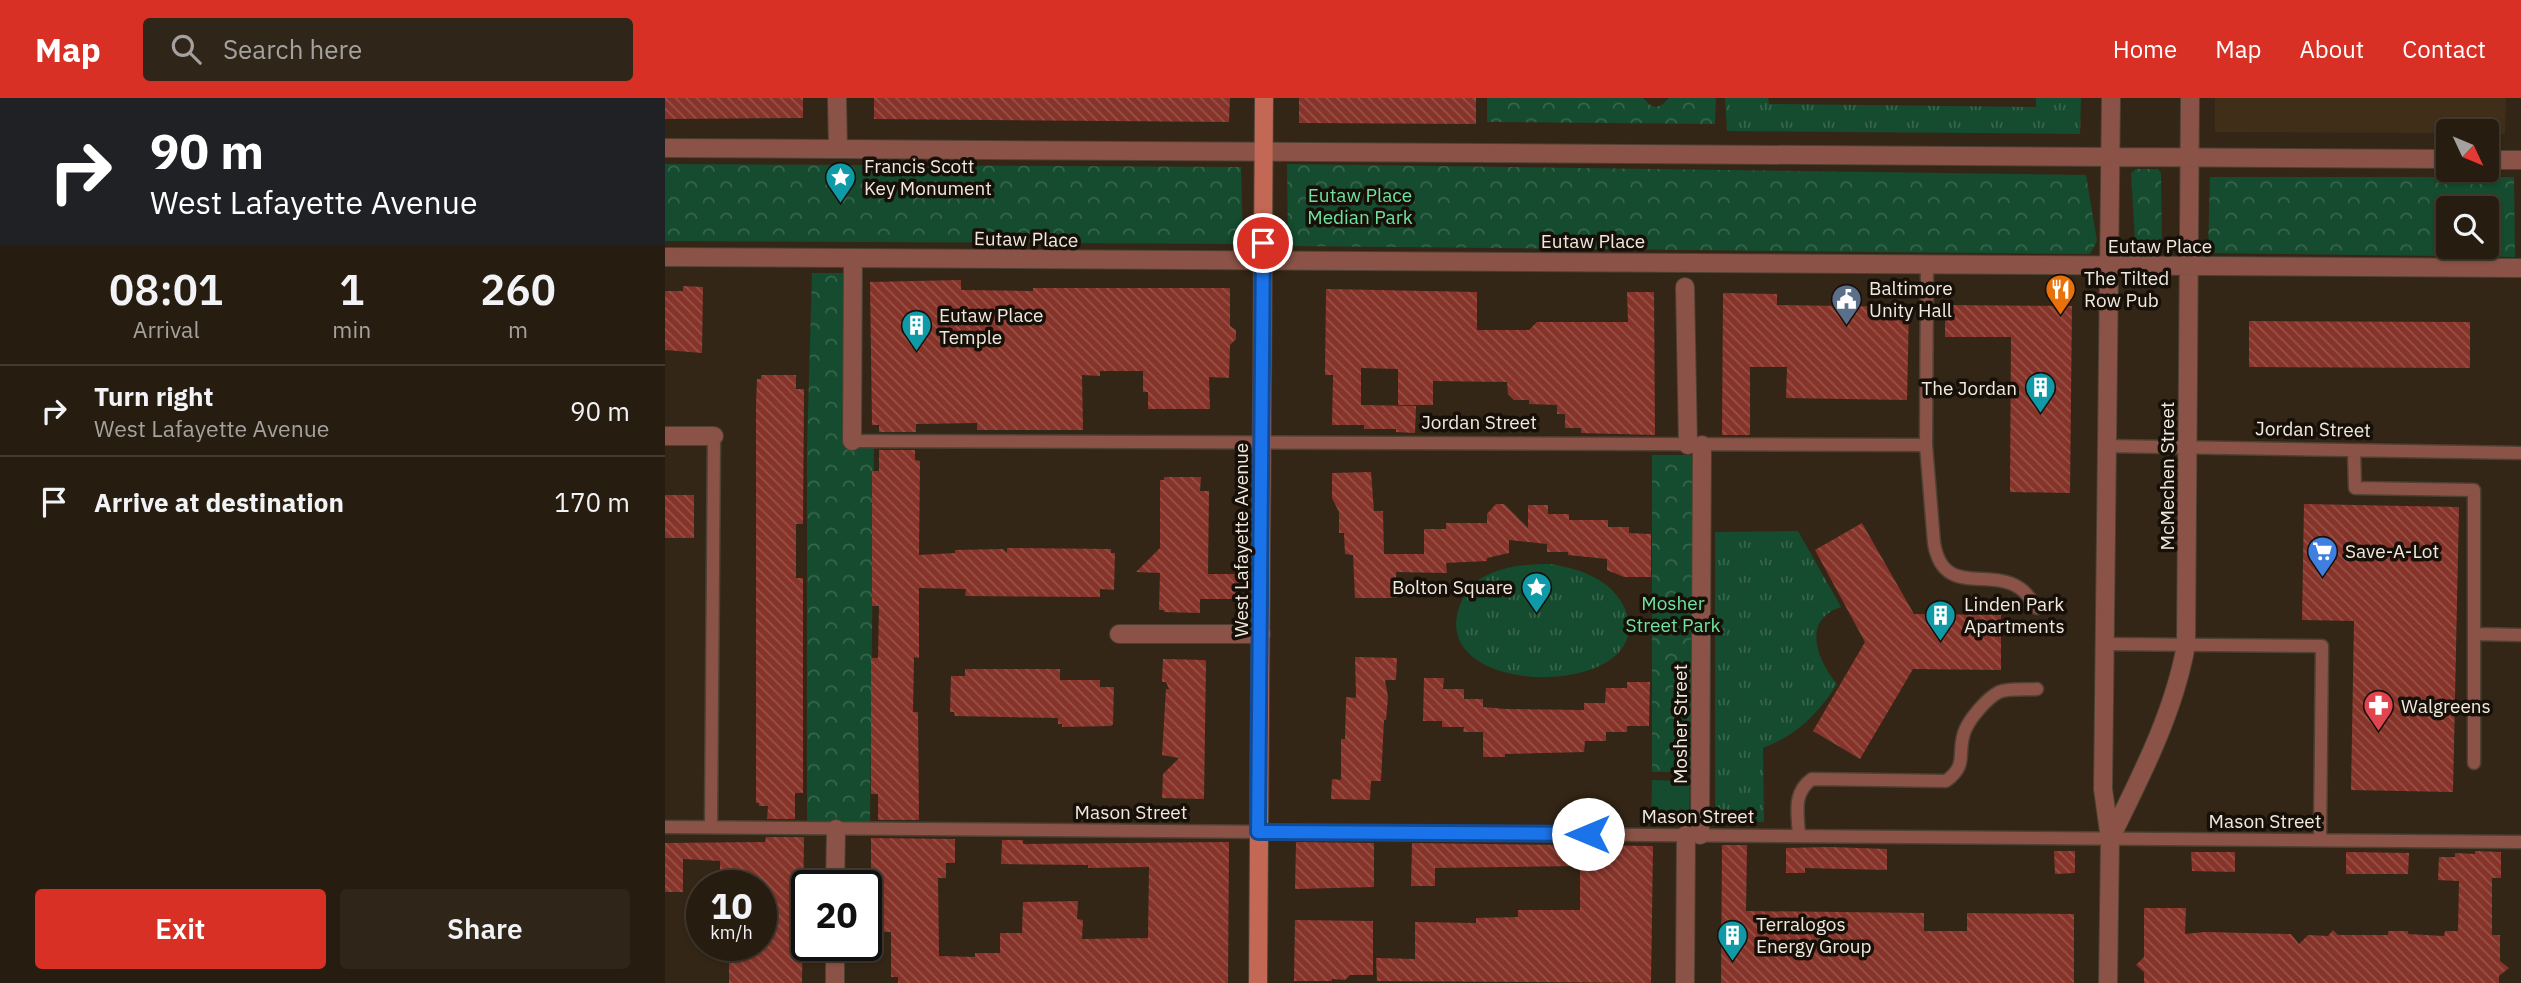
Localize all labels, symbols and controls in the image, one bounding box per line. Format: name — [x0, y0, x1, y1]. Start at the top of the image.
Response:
search box — [143, 18, 633, 81]
text: Map — [35, 28, 101, 71]
icon: search — [167, 30, 205, 68]
text: Search here — [223, 32, 362, 66]
text: Home — [2113, 33, 2177, 65]
text: Map — [2215, 33, 2261, 65]
text: About — [2299, 33, 2364, 65]
text: Contact — [2402, 33, 2486, 65]
text: 90 m — [150, 119, 264, 182]
north arrow — [2436, 119, 2499, 182]
map controls — [2436, 119, 2499, 259]
icon: right — [35, 126, 126, 217]
place label: Francis Scott Key Monument — [864, 154, 992, 200]
place icon: Francis Scott Key Monument — [824, 160, 858, 204]
text: West Lafayette Avenue — [150, 181, 478, 223]
park label: Eutaw Place Median Park — [1307, 183, 1413, 229]
button: search — [2436, 196, 2499, 259]
pin — [1233, 213, 1293, 273]
icon: arrive — [1244, 224, 1282, 262]
street label: Eutaw Place — [974, 226, 1078, 252]
street label: Eutaw Place — [1541, 229, 1645, 253]
street label: Eutaw Place — [2108, 234, 2212, 258]
text: 08:01 — [109, 262, 223, 317]
text: 1 — [339, 262, 364, 317]
text: 260 — [480, 262, 556, 317]
place label: The Tilted Row Pub — [2084, 266, 2169, 312]
restaurant icon: The Tilted Row Pub — [2044, 272, 2078, 316]
place label: Baltimore Unity Hall — [1869, 276, 1953, 322]
public building icon: Baltimore Unity Hall — [1829, 282, 1863, 326]
place label: Eutaw Place Temple — [939, 303, 1043, 349]
building icon: Eutaw Place Temple — [899, 309, 933, 353]
text: Arrival — [133, 314, 200, 344]
text: min — [332, 314, 371, 344]
text: m — [508, 314, 528, 344]
building icon: The Jordan — [2023, 371, 2057, 415]
place label: The Jordan — [1921, 376, 2017, 400]
text: Turn right — [94, 379, 213, 413]
icon: right — [35, 392, 73, 430]
text: 90 m — [570, 394, 630, 428]
street label: McMechen Street — [2155, 401, 2179, 551]
street label: Jordan Street — [1421, 410, 1537, 434]
text: West Lafayette Avenue — [94, 413, 329, 443]
street label: Jordan Street — [2255, 416, 2371, 442]
street label: West Lafayette Avenue — [1229, 443, 1253, 637]
icon: arrive — [35, 483, 73, 521]
text: Arrive at destination — [94, 485, 344, 519]
text: 170 m — [554, 485, 630, 519]
supermarket icon: Save-A-Lot — [2305, 534, 2339, 578]
place label: Save-A-Lot — [2345, 539, 2439, 563]
place icon: Bolton Square — [1519, 570, 1553, 614]
place label: Bolton Square — [1392, 575, 1513, 599]
park label: Mosher Street Park — [1625, 591, 1721, 637]
place label: Linden Park Apartments — [1964, 592, 2065, 638]
building icon: Linden Park Apartments — [1924, 598, 1958, 642]
street label: Mosher Street — [1668, 664, 1692, 784]
pharmacy icon: Walgreens — [2361, 689, 2395, 733]
place label: Walgreens — [2401, 694, 2491, 718]
position arrow — [1551, 797, 1625, 871]
street label: Mason Street — [1075, 800, 1187, 824]
street label: Mason Street — [1642, 804, 1754, 828]
street label: Mason Street — [2209, 809, 2321, 833]
speed limit sign: 20 — [791, 870, 882, 961]
text: 10 — [710, 883, 753, 929]
button: Exit — [35, 889, 326, 969]
button: Share — [340, 889, 630, 969]
place label: Terralogos Energy Group — [1756, 912, 1871, 958]
building icon: Terralogos Energy Group — [1716, 918, 1750, 962]
text: km/h — [710, 921, 753, 944]

